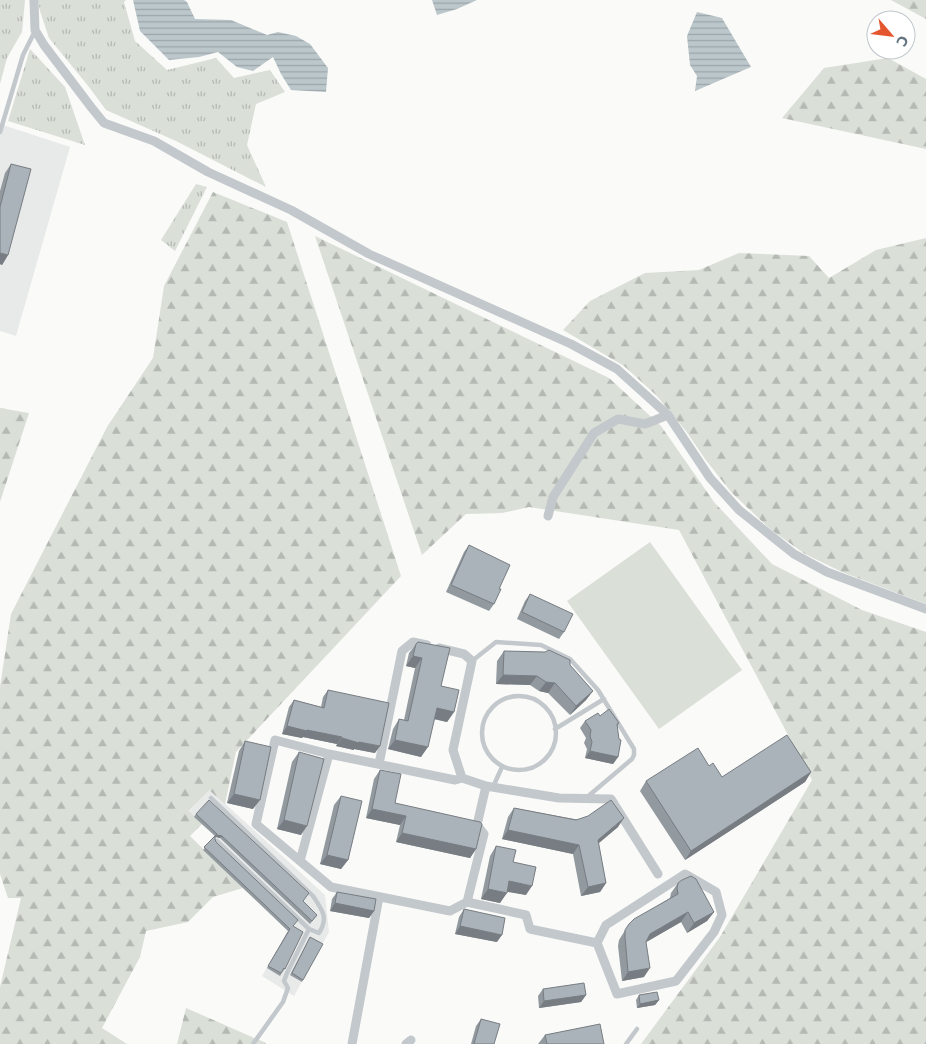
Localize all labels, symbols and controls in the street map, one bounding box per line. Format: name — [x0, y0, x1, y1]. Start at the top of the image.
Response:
north arrow — [866, 10, 916, 60]
text: С — [893, 33, 913, 50]

